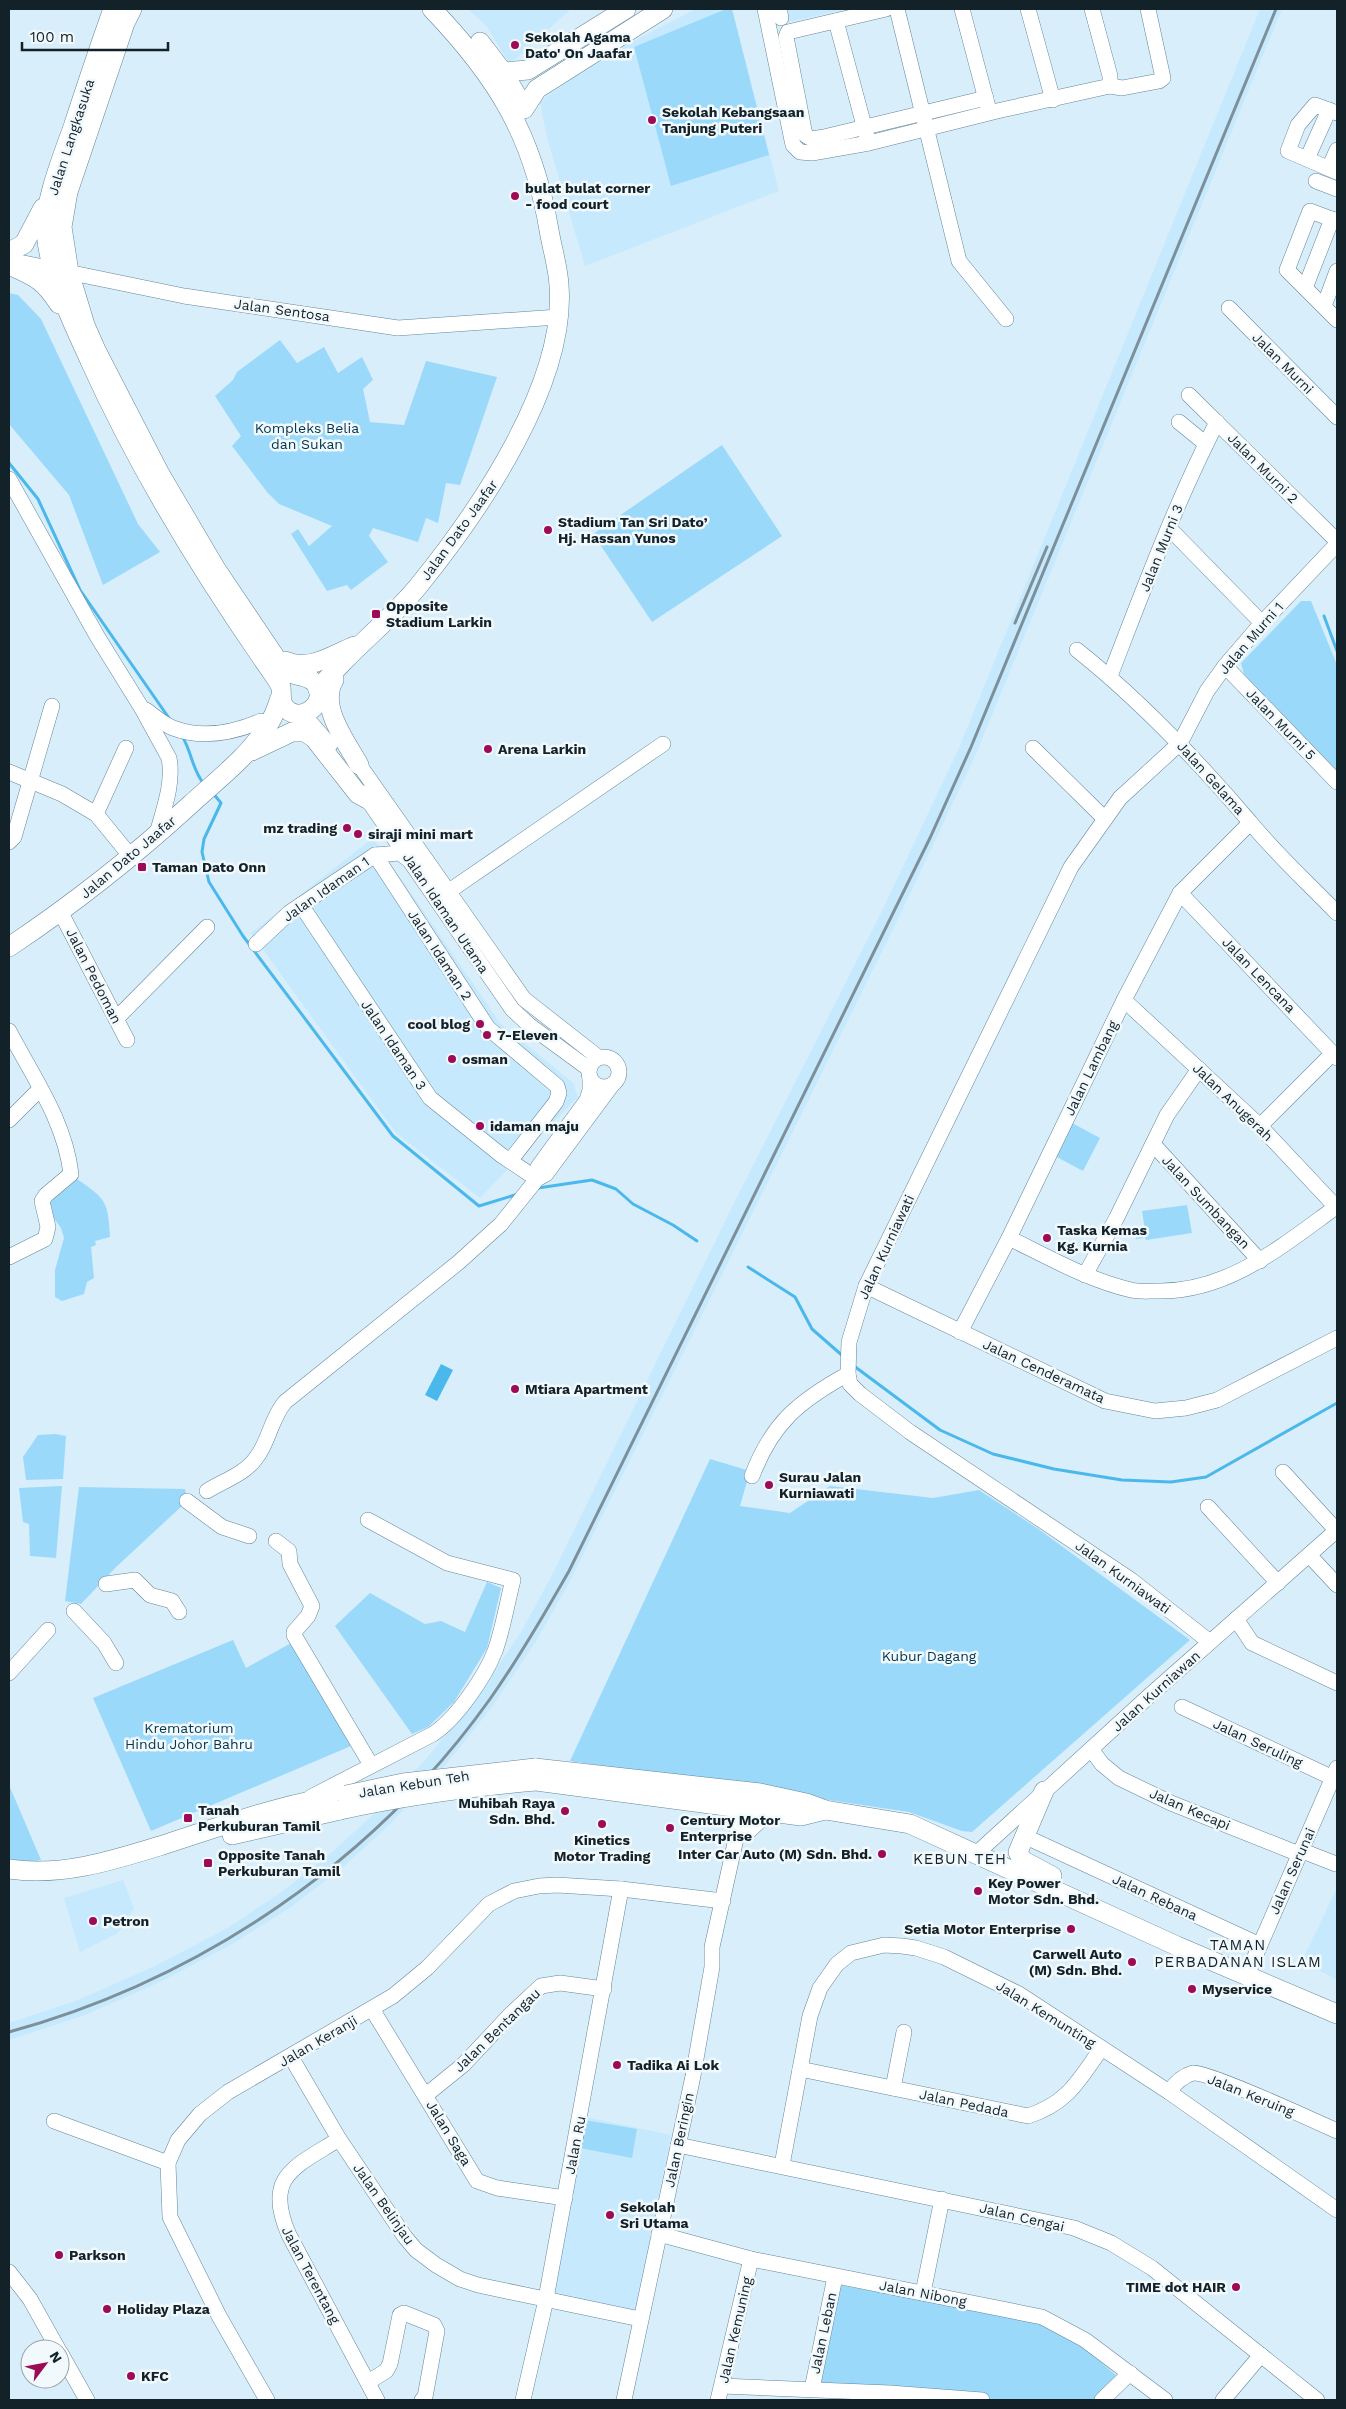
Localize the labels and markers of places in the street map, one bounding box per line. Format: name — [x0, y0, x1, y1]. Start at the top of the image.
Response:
place label: Sekolah Agama Dato' On Jaafar — [525, 29, 632, 61]
marker: Sekolah Agama Dato' On Jaafar — [509, 39, 521, 51]
place label: Sekolah Kebangsaan Tanjung Puteri — [662, 104, 805, 136]
marker: Sekolah Kebangsaan Tanjung Puteri — [646, 114, 658, 126]
place label: bulat bulat corner - food court — [525, 180, 650, 212]
marker: bulat bulat corner - food court — [509, 190, 521, 202]
place label: Stadium Tan Sri Dato’ Hj. Hassan Yunos — [558, 514, 708, 546]
marker: Stadium Tan Sri Dato’ Hj. Hassan Yunos — [542, 524, 554, 536]
place label: Opposite Stadium Larkin — [386, 598, 492, 630]
marker: Opposite Stadium Larkin — [370, 608, 382, 620]
place label: Arena Larkin — [498, 741, 586, 757]
marker: Arena Larkin — [482, 743, 494, 755]
place label: mz trading — [263, 820, 337, 836]
marker: mz trading — [341, 822, 353, 834]
place label: siraji mini mart — [368, 826, 473, 842]
marker: siraji mini mart — [352, 828, 364, 840]
place label: Taman Dato Onn — [152, 859, 266, 875]
marker: Taman Dato Onn — [136, 861, 148, 873]
place label: cool blog — [407, 1016, 470, 1032]
marker: cool blog — [474, 1018, 486, 1030]
place label: 7-Eleven — [497, 1027, 558, 1043]
marker: 7-Eleven — [481, 1029, 493, 1041]
place label: osman — [462, 1051, 508, 1067]
marker: osman — [446, 1053, 458, 1065]
place label: idaman maju — [490, 1118, 579, 1134]
marker: idaman maju — [474, 1120, 486, 1132]
place label: Taska Kemas Kg. Kurnia — [1057, 1222, 1148, 1254]
marker: Taska Kemas Kg. Kurnia — [1041, 1232, 1053, 1244]
place label: Mtiara Apartment — [525, 1381, 648, 1397]
marker: Mtiara Apartment — [509, 1383, 521, 1395]
place label: Surau Jalan Kurniawati — [779, 1469, 861, 1501]
marker: Surau Jalan Kurniawati — [763, 1479, 775, 1491]
place label: Muhibah Raya Sdn. Bhd. — [458, 1795, 556, 1827]
place label: Tanah Perkuburan Tamil — [198, 1802, 321, 1834]
marker: Muhibah Raya Sdn. Bhd. — [559, 1805, 571, 1817]
marker: Tanah Perkuburan Tamil — [182, 1812, 194, 1824]
place label: Century Motor Enterprise — [680, 1812, 780, 1844]
marker: Kinetics Motor Trading — [596, 1818, 608, 1830]
marker: Century Motor Enterprise — [664, 1822, 676, 1834]
place label: Kinetics Motor Trading — [554, 1832, 651, 1864]
place label: Inter Car Auto (M) Sdn. Bhd. — [678, 1846, 872, 1862]
place label: Opposite Tanah Perkuburan Tamil — [218, 1847, 341, 1879]
marker: Inter Car Auto (M) Sdn. Bhd. — [876, 1848, 888, 1860]
marker: Opposite Tanah Perkuburan Tamil — [202, 1857, 214, 1869]
place label: Key Power Motor Sdn. Bhd. — [988, 1875, 1099, 1907]
marker: Key Power Motor Sdn. Bhd. — [972, 1885, 984, 1897]
place label: Petron — [103, 1913, 149, 1929]
marker: Petron — [87, 1915, 99, 1927]
place label: Setia Motor Enterprise — [904, 1921, 1061, 1937]
marker: Setia Motor Enterprise — [1065, 1923, 1077, 1935]
place label: Carwell Auto (M) Sdn. Bhd. — [1029, 1946, 1122, 1978]
marker: Carwell Auto (M) Sdn. Bhd. — [1126, 1956, 1138, 1968]
place label: Myservice — [1202, 1981, 1272, 1997]
marker: Myservice — [1186, 1983, 1198, 1995]
place label: Tadika Ai Lok — [627, 2057, 719, 2073]
marker: Tadika Ai Lok — [611, 2059, 623, 2071]
place label: Sekolah Sri Utama — [620, 2199, 690, 2231]
marker: Sekolah Sri Utama — [604, 2209, 616, 2221]
place label: Parkson — [69, 2247, 126, 2263]
marker: Parkson — [53, 2249, 65, 2261]
place label: TIME dot HAIR — [1126, 2279, 1226, 2295]
marker: TIME dot HAIR — [1230, 2281, 1242, 2293]
place label: Holiday Plaza — [117, 2301, 211, 2317]
marker: Holiday Plaza — [101, 2303, 113, 2315]
place label: KFC — [141, 2368, 169, 2384]
marker: KFC — [125, 2370, 137, 2382]

